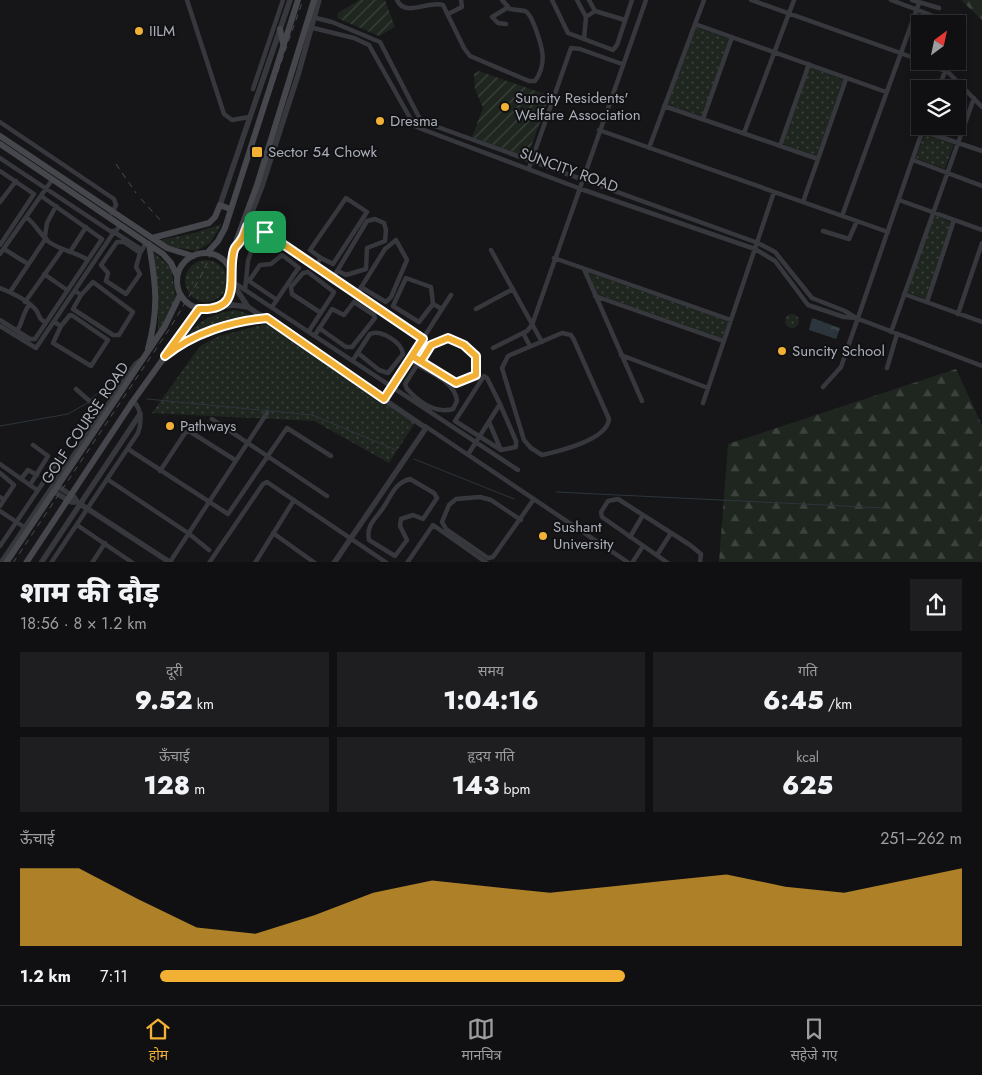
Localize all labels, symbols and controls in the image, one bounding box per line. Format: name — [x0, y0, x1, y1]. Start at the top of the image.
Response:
north arrow — [911, 15, 966, 70]
map controls — [911, 15, 966, 135]
place label: IILM — [149, 20, 175, 42]
marker: IILM — [133, 25, 145, 37]
button: layers — [911, 80, 966, 135]
place label: Suncity Residents' Welfare Association — [515, 87, 641, 126]
marker: Suncity Residents' Welfare Association — [499, 101, 511, 113]
place label: Dresma — [390, 110, 438, 132]
marker: Dresma — [374, 115, 386, 127]
place label: Sector 54 Chowk — [268, 141, 378, 163]
street label: SUNCITY ROAD — [517, 142, 621, 198]
marker: Sector 54 Chowk — [250, 145, 264, 159]
pin — [244, 211, 286, 253]
icon: arrive — [251, 218, 279, 246]
place label: Suncity School — [792, 340, 885, 362]
marker: Suncity School — [776, 345, 788, 357]
street label: GOLF COURSE ROAD — [36, 358, 134, 488]
place label: Pathways — [180, 415, 236, 437]
marker: Pathways — [164, 420, 176, 432]
place label: Sushant University — [553, 516, 614, 555]
marker: Sushant University — [537, 530, 549, 542]
text: शाम की दौड़ — [20, 572, 159, 613]
button: share — [910, 579, 962, 631]
text: 18:56 · 8 × 1.2 km — [20, 612, 147, 635]
text: दूरी — [166, 661, 183, 681]
text: समय — [478, 661, 504, 681]
text: गति — [798, 661, 817, 681]
text: 9.52 — [135, 682, 193, 718]
text: 1:04:16 — [443, 682, 539, 718]
text: 6:45 — [763, 682, 824, 718]
text: km — [193, 694, 214, 714]
text: /km — [824, 694, 852, 714]
text: ऊँचाई — [159, 746, 190, 766]
text: हृदय गति — [468, 746, 514, 766]
text: kcal — [796, 747, 819, 767]
text: 128 — [144, 767, 190, 803]
text: 143 — [452, 767, 499, 803]
text: 625 — [782, 767, 833, 803]
text: m — [190, 779, 205, 799]
text: bpm — [499, 779, 530, 799]
text: ऊँचाई — [20, 827, 55, 850]
text: 251–262 m — [880, 827, 962, 850]
text: 1.2 km — [20, 965, 71, 988]
text: 7:11 — [100, 965, 128, 988]
tab: होम — [144, 1015, 172, 1066]
tab: मानचित्र — [461, 1015, 501, 1066]
tab: सहेजे गए — [790, 1015, 838, 1066]

